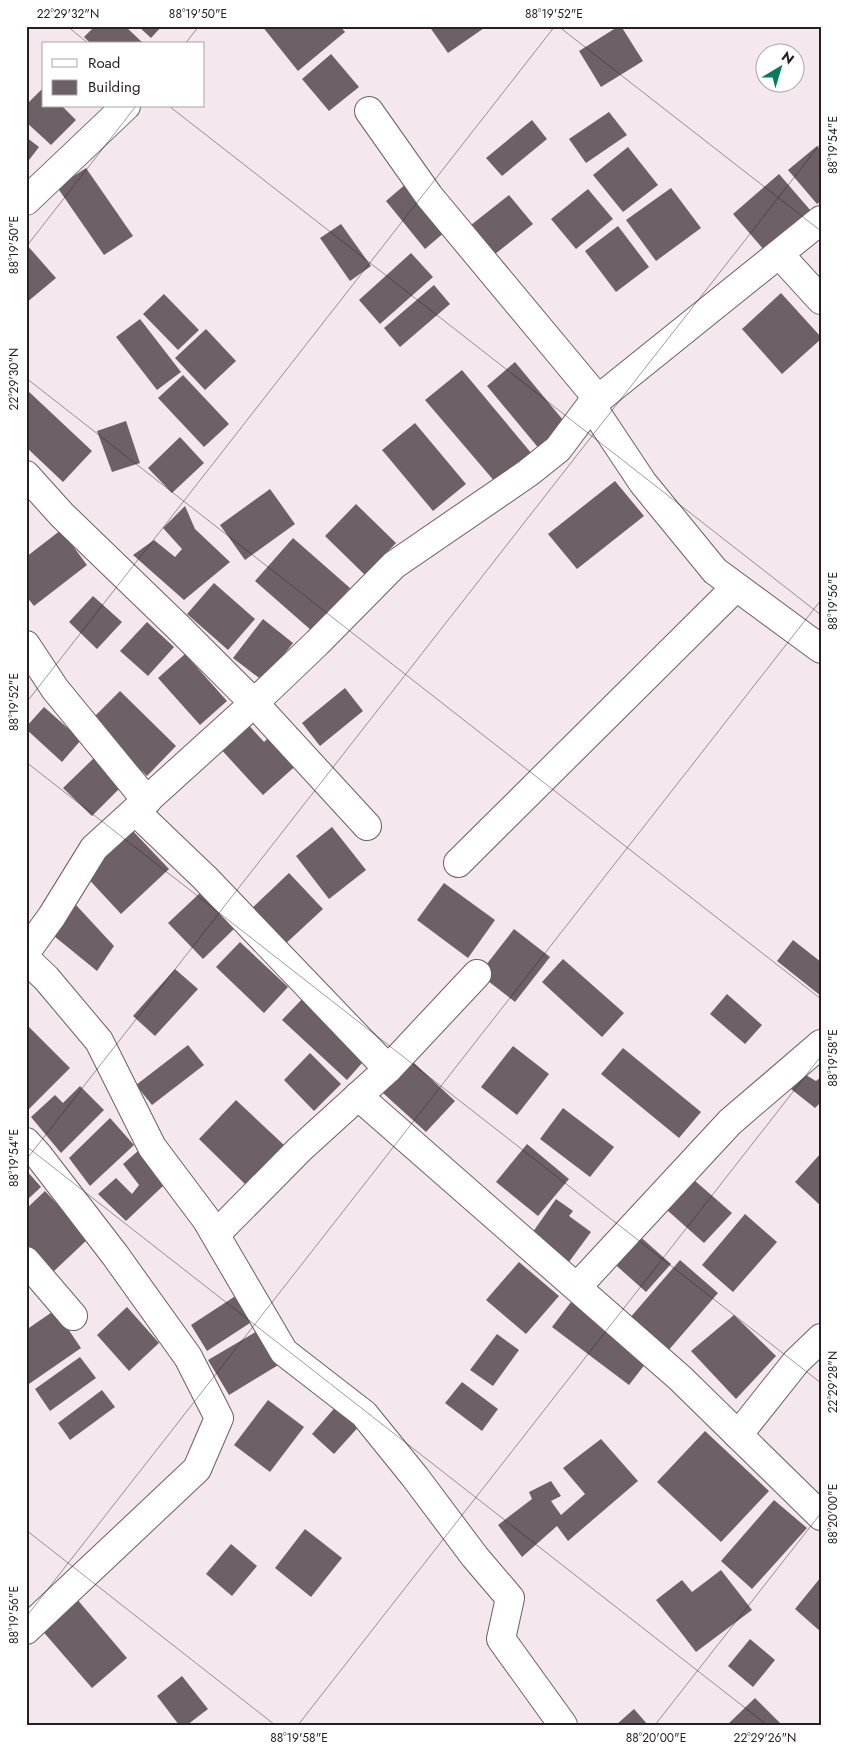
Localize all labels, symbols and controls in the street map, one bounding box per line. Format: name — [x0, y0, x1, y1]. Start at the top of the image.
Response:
text: 22°29'32"N — [37, 5, 99, 23]
text: 88°19'50"E — [169, 5, 227, 23]
text: 88°19'52"E — [525, 5, 583, 23]
legend — [42, 42, 205, 108]
north arrow — [754, 42, 804, 92]
text: N — [777, 46, 799, 69]
text: Road — [88, 52, 120, 74]
text: Building — [88, 76, 140, 98]
text: 88°19'54"E — [824, 116, 842, 174]
text: 88°19'50"E — [5, 216, 23, 274]
text: 22°29'30"N — [5, 348, 23, 410]
text: 88°19'56"E — [824, 572, 842, 630]
text: 88°19'52"E — [5, 673, 23, 731]
text: 88°19'58"E — [824, 1029, 842, 1087]
text: 88°19'54"E — [5, 1129, 23, 1187]
text: 22°29'28"N — [824, 1351, 842, 1413]
text: 88°20'00"E — [824, 1484, 842, 1544]
text: 88°19'56"E — [5, 1586, 23, 1644]
text: 88°19'58"E — [270, 1729, 328, 1747]
text: 88°20'00"E — [626, 1729, 686, 1747]
text: 22°29'26"N — [734, 1729, 796, 1747]

